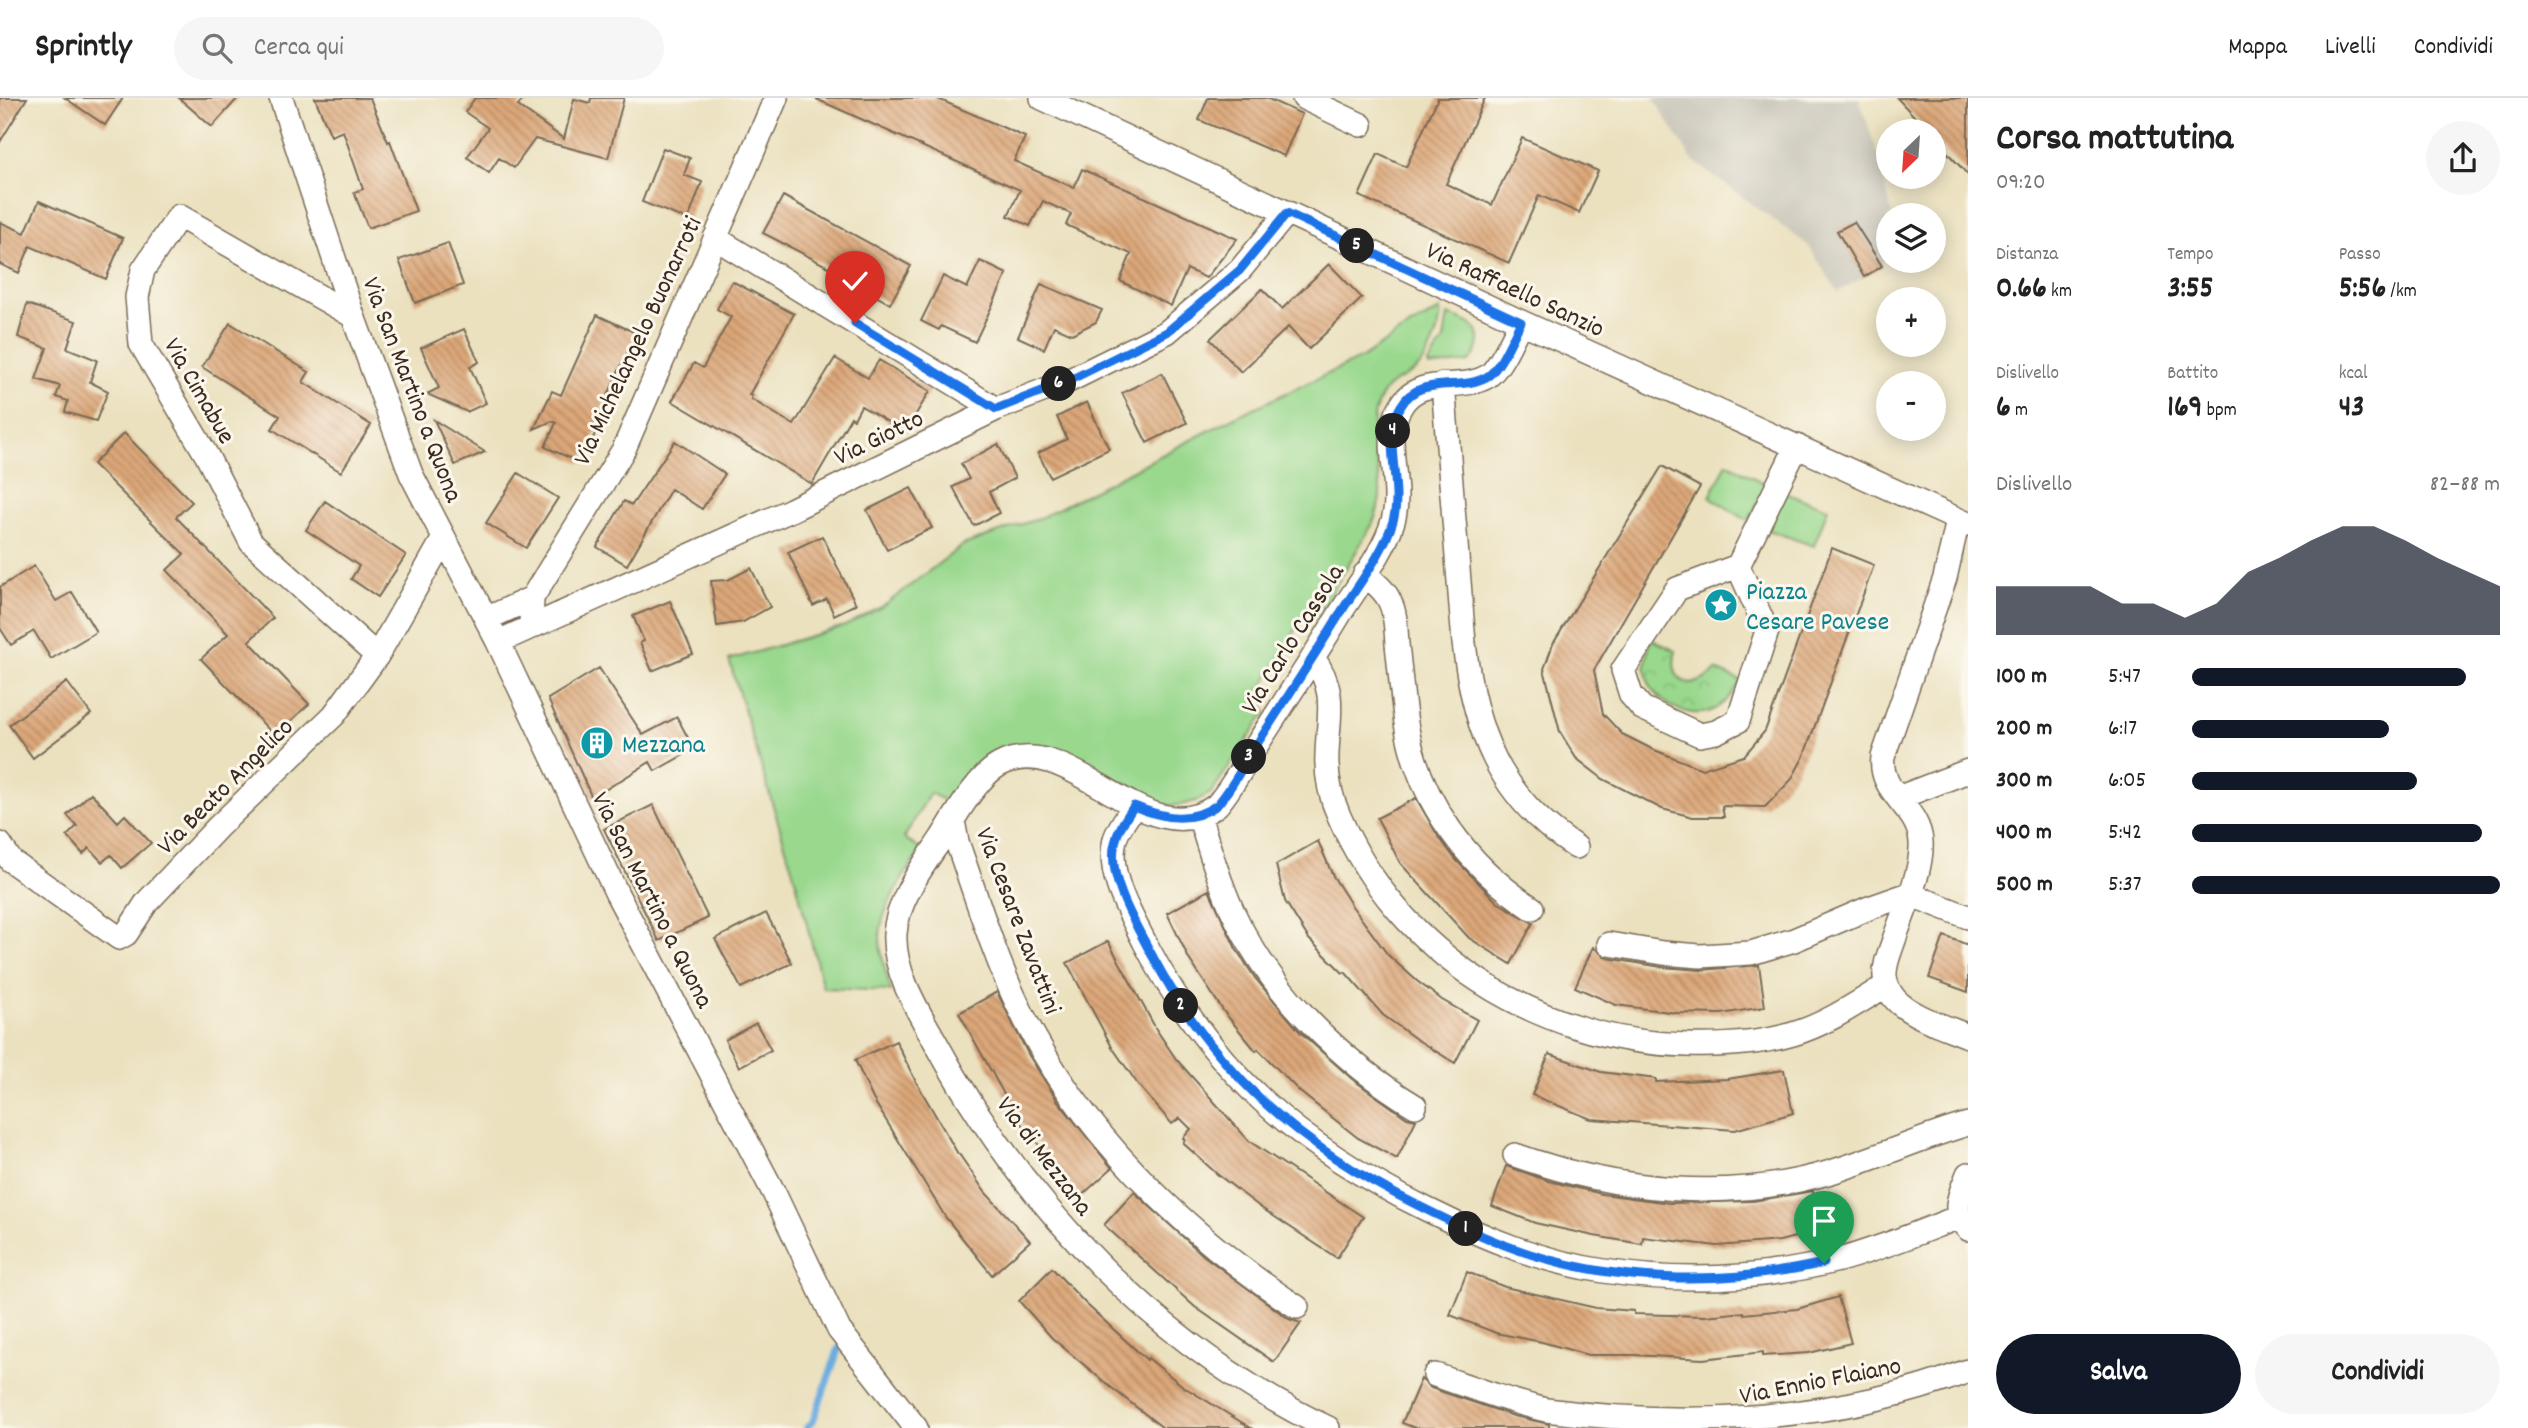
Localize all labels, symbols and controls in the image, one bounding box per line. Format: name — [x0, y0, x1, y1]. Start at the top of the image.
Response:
search box — [174, 17, 664, 80]
text: Sprintly — [35, 25, 132, 72]
icon: search — [198, 29, 236, 67]
text: Cerca qui — [254, 30, 344, 67]
text: Mappa — [2228, 31, 2287, 65]
text: Livelli — [2325, 31, 2376, 65]
text: Condividi — [2414, 31, 2493, 65]
text: Corsa mattutina — [1996, 113, 2233, 168]
north arrow — [1876, 119, 1946, 189]
map controls — [1876, 119, 1946, 441]
button: share — [2426, 121, 2500, 195]
text: 09:20 — [1996, 167, 2045, 200]
button: layers — [1876, 203, 1946, 273]
street label: Via Michelangelo Buonarroti — [565, 211, 713, 472]
pin: 5 — [1340, 228, 1374, 264]
text: 5 — [1352, 232, 1361, 259]
street label: Via Raffaello Sanzio — [1419, 234, 1610, 349]
text: Distanza — [1996, 242, 2058, 269]
text: Tempo — [2167, 242, 2214, 269]
text: Passo — [2339, 242, 2381, 269]
pin — [825, 251, 885, 323]
icon: check — [836, 262, 874, 300]
text: 0.66 — [1996, 269, 2047, 312]
text: 3:55 — [2167, 269, 2213, 312]
text: 5:56 — [2339, 269, 2386, 312]
street label: Via San Martino a Quona — [351, 272, 471, 509]
text: km — [2047, 279, 2072, 306]
text: /km — [2386, 279, 2417, 306]
button: + — [1876, 287, 1946, 357]
street label: Via Cimabue — [153, 332, 243, 452]
text: Dislivello — [1996, 361, 2059, 388]
text: Battito — [2167, 361, 2218, 388]
text: kcal — [2339, 361, 2368, 388]
pin: 6 — [1042, 366, 1076, 402]
text: 6 — [1054, 370, 1063, 397]
button: − — [1876, 371, 1946, 441]
text: 6 — [1996, 388, 2011, 431]
text: 169 — [2167, 388, 2202, 431]
text: 43 — [2339, 388, 2364, 431]
text: m — [2011, 398, 2028, 425]
text: bpm — [2202, 398, 2237, 425]
street label: Via Giotto — [828, 402, 931, 477]
pin: 4 — [1376, 414, 1410, 448]
text: 4 — [1389, 417, 1396, 444]
text: Dislivello — [1996, 469, 2072, 502]
text: 82–88 m — [2430, 469, 2500, 502]
street label: Via Carlo Cassola — [1233, 557, 1355, 722]
place label: Piazza Cesare Pavese — [1746, 575, 1889, 642]
place icon: Piazza Cesare Pavese — [1702, 586, 1740, 624]
text: 100 m — [1996, 661, 2047, 694]
text: 5:47 — [2108, 661, 2141, 694]
street label: Via Beato Angelico — [150, 711, 303, 864]
text: 200 m — [1996, 713, 2052, 746]
text: 6:17 — [2108, 713, 2137, 746]
building icon: Mezzana — [578, 724, 616, 762]
place label: Mezzana — [622, 728, 706, 765]
pin: 3 — [1232, 740, 1266, 774]
text: 3 — [1244, 743, 1253, 770]
text: 300 m — [1996, 765, 2052, 798]
text: 6:05 — [2108, 765, 2146, 798]
street label: Via San Martino a Quona — [580, 786, 722, 1016]
text: 400 m — [1996, 817, 2052, 850]
text: 5:42 — [2108, 817, 2142, 850]
street label: Via Cesare Zavattini — [964, 823, 1069, 1020]
text: 500 m — [1996, 869, 2053, 902]
text: 5:37 — [2108, 869, 2142, 902]
pin: 2 — [1164, 988, 1198, 1024]
text: 2 — [1176, 992, 1185, 1019]
street label: Via di Mezzana — [986, 1090, 1101, 1225]
pin — [1794, 1191, 1854, 1263]
icon: arrive — [1805, 1202, 1843, 1240]
pin: 1 — [1448, 1212, 1484, 1246]
text: 1 — [1463, 1215, 1468, 1242]
button: Salva — [1996, 1334, 2241, 1414]
button: Condividi — [2255, 1334, 2500, 1414]
street label: Via Ennio Flaiano — [1737, 1349, 1905, 1416]

